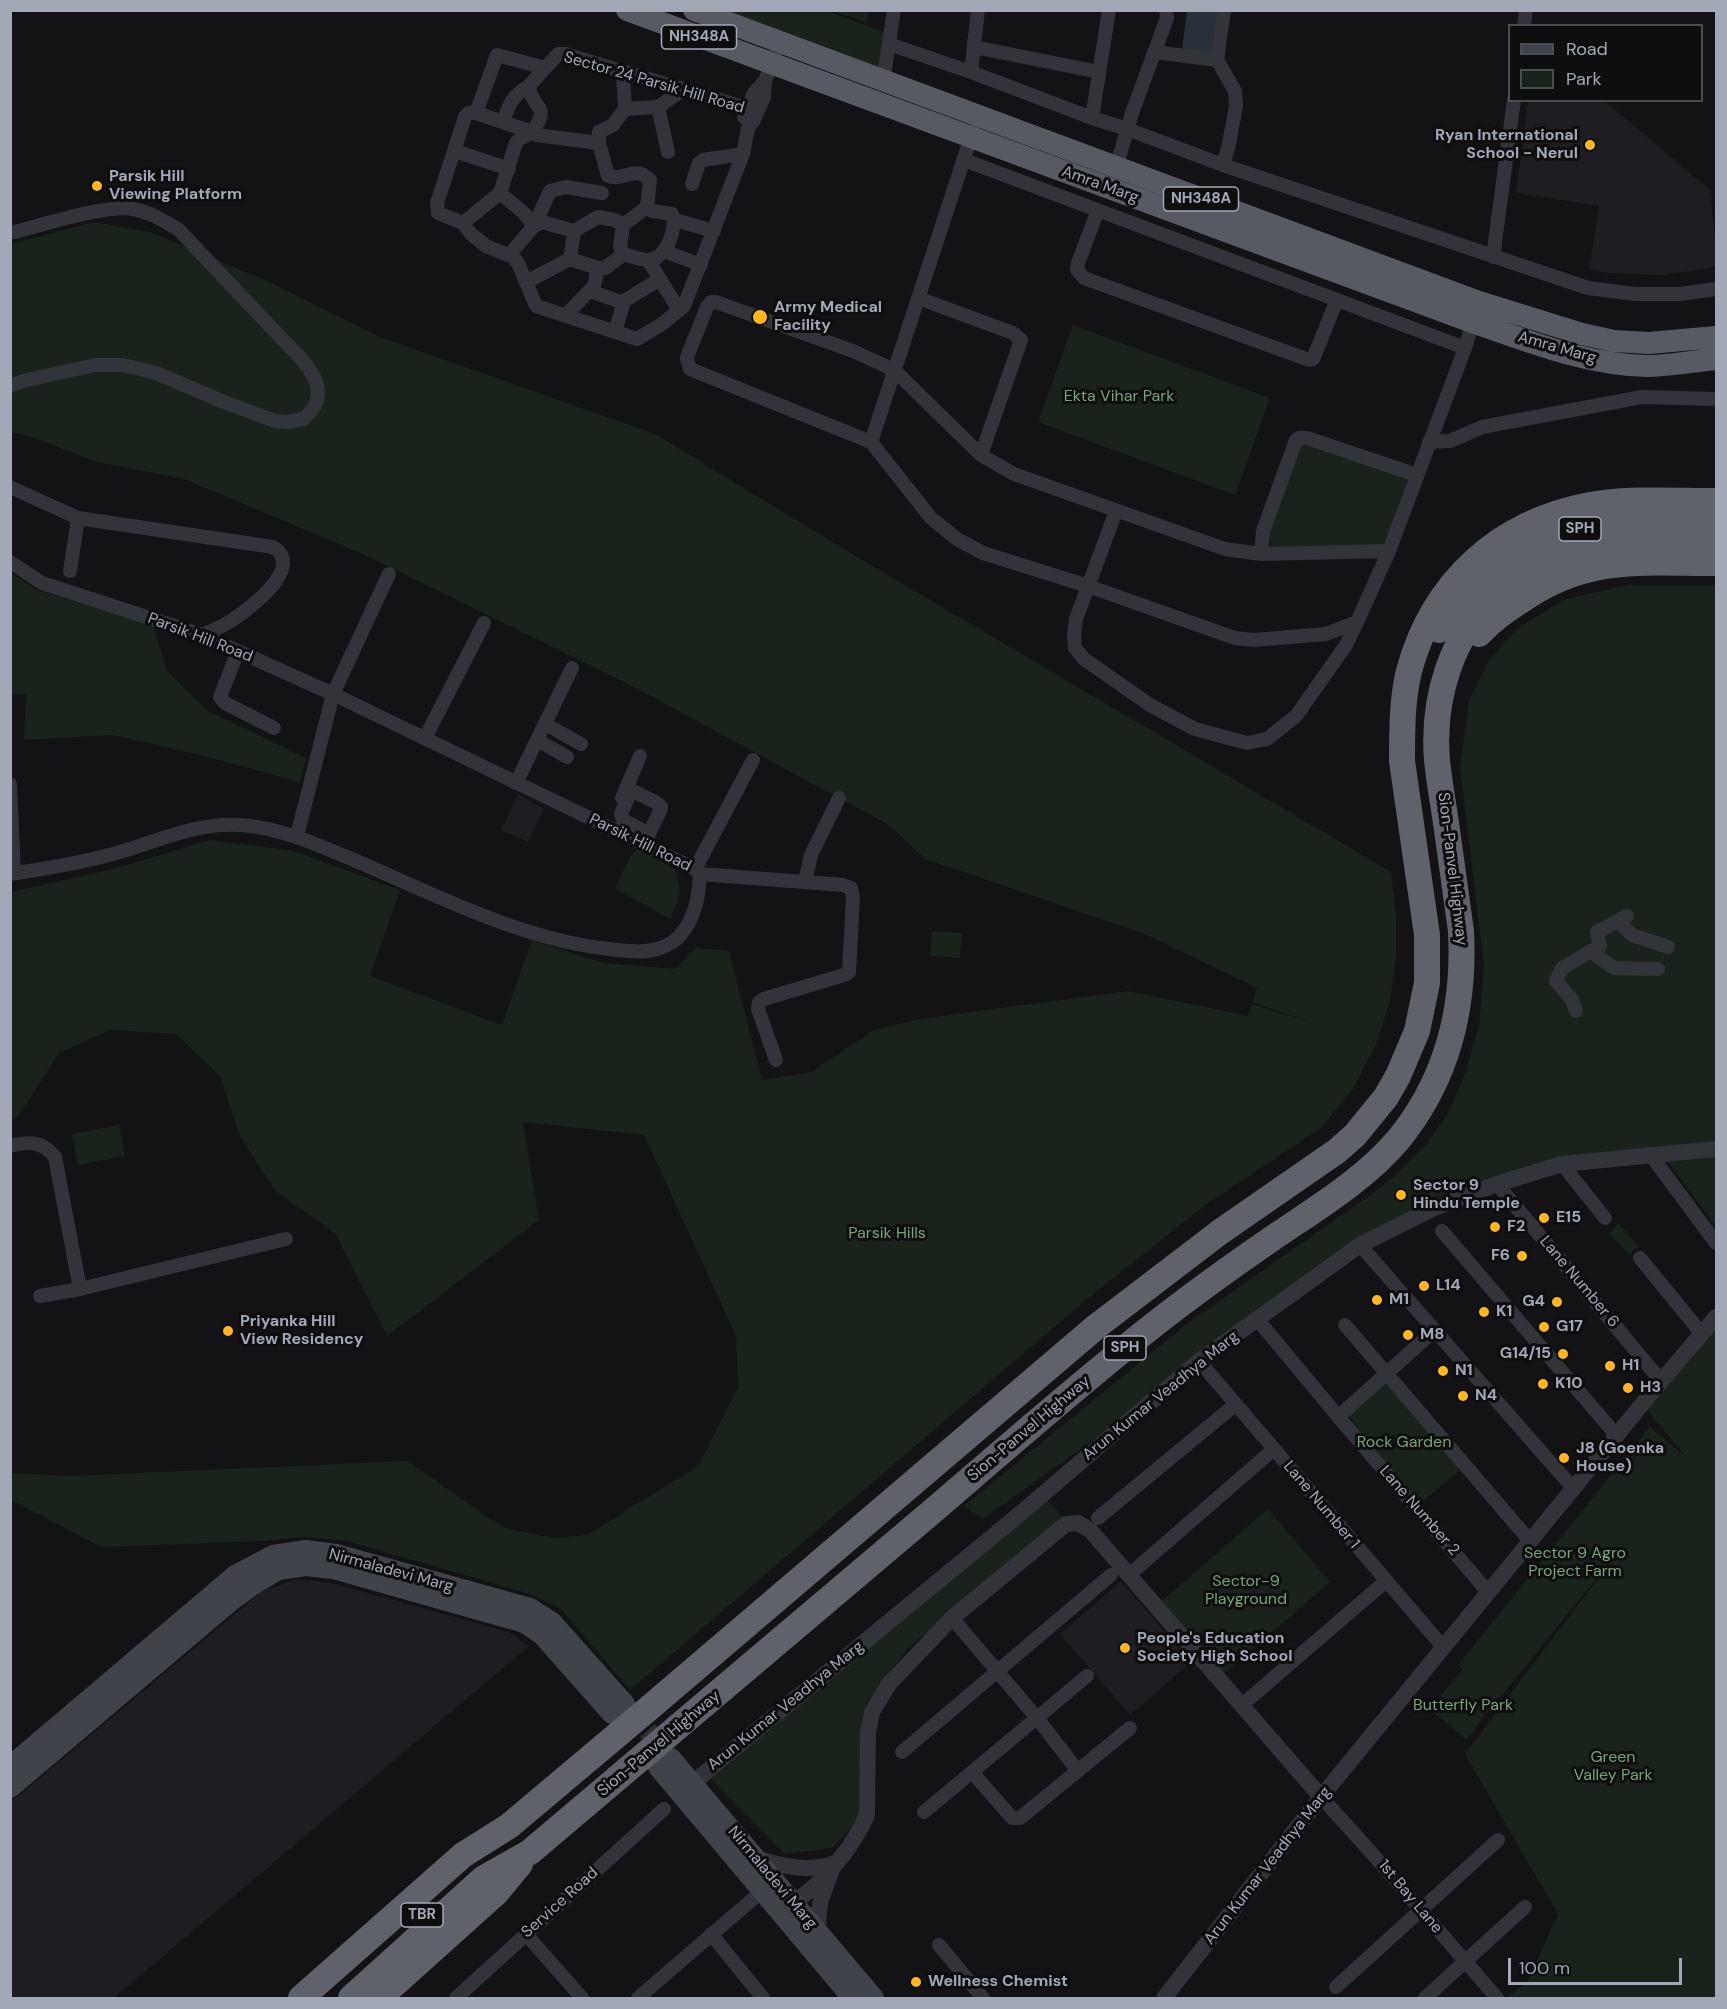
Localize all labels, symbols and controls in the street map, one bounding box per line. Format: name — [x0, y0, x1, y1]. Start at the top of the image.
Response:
legend — [1508, 24, 1703, 102]
road number: NH348A — [662, 25, 736, 49]
text: Road — [1566, 37, 1608, 61]
street label: Sector 24 Parsik Hill Road — [561, 48, 747, 118]
text: Park — [1566, 67, 1602, 91]
place label: Ryan International School - Nerul — [1435, 126, 1578, 164]
marker: Ryan International School - Nerul — [1583, 138, 1597, 152]
street label: Amra Marg — [1059, 162, 1141, 208]
place label: Parsik Hill Viewing Platform — [109, 167, 242, 205]
marker: Parsik Hill Viewing Platform — [90, 179, 104, 193]
road number: NH348A — [1164, 187, 1238, 211]
place label: Army Medical Facility — [774, 298, 882, 336]
marker: Army Medical Facility — [751, 308, 769, 326]
street label: Amra Marg — [1516, 328, 1598, 368]
park label: Ekta Vihar Park — [1064, 387, 1174, 407]
road number: SPH — [1559, 517, 1601, 541]
street label: Parsik Hill Road — [145, 609, 255, 667]
street label: Sion-Panvel Highway — [1433, 791, 1471, 947]
street label: Parsik Hill Road — [586, 810, 694, 876]
place label: Sector 9 Hindu Temple — [1413, 1176, 1520, 1214]
marker: Sector 9 Hindu Temple — [1394, 1188, 1408, 1202]
place label: E15 — [1556, 1208, 1581, 1228]
marker: E15 — [1537, 1211, 1551, 1225]
place label: F2 — [1507, 1217, 1525, 1237]
marker: F2 — [1488, 1220, 1502, 1234]
park label: Parsik Hills — [848, 1224, 926, 1244]
street label: Lane Number 6 — [1535, 1232, 1623, 1332]
place label: F6 — [1491, 1246, 1510, 1266]
marker: F6 — [1515, 1249, 1529, 1263]
place label: L14 — [1436, 1276, 1461, 1296]
marker: L14 — [1417, 1279, 1431, 1293]
place label: M1 — [1389, 1290, 1409, 1310]
place label: G4 — [1522, 1292, 1545, 1312]
marker: M1 — [1370, 1293, 1384, 1307]
marker: G4 — [1550, 1295, 1564, 1309]
place label: K1 — [1496, 1302, 1512, 1322]
marker: K1 — [1477, 1305, 1491, 1319]
place label: Priyanka Hill View Residency — [240, 1312, 363, 1350]
place label: G17 — [1556, 1317, 1583, 1337]
marker: G17 — [1537, 1320, 1551, 1334]
marker: Priyanka Hill View Residency — [221, 1324, 235, 1338]
place label: M8 — [1420, 1325, 1444, 1345]
street label: Arun Kumar Veadhya Marg — [1079, 1327, 1243, 1465]
marker: M8 — [1401, 1328, 1415, 1342]
road number: SPH — [1104, 1336, 1146, 1360]
place label: G14/15 — [1500, 1344, 1551, 1364]
marker: G14/15 — [1556, 1347, 1570, 1361]
place label: H1 — [1622, 1356, 1639, 1376]
marker: H1 — [1603, 1359, 1617, 1373]
place label: N1 — [1455, 1361, 1472, 1381]
marker: N1 — [1436, 1364, 1450, 1378]
street label: Sion-Panvel Highway — [964, 1372, 1094, 1486]
place label: K10 — [1555, 1374, 1583, 1394]
marker: K10 — [1536, 1377, 1550, 1391]
place label: H3 — [1640, 1378, 1661, 1398]
marker: H3 — [1621, 1381, 1635, 1395]
place label: N4 — [1475, 1386, 1497, 1406]
marker: N4 — [1456, 1389, 1470, 1403]
park label: Rock Garden — [1357, 1433, 1451, 1453]
place label: J8 (Goenka House) — [1576, 1439, 1664, 1477]
marker: J8 (Goenka House) — [1557, 1451, 1571, 1465]
street label: Lane Number 1 — [1279, 1457, 1363, 1553]
street label: Lane Number 2 — [1375, 1462, 1463, 1560]
park label: Sector 9 Agro Project Farm — [1524, 1544, 1626, 1582]
street label: Nirmaladevi Marg — [327, 1545, 455, 1597]
park label: Sector-9 Playground — [1205, 1572, 1287, 1610]
place label: People's Education Society High School — [1137, 1629, 1292, 1667]
street label: Arun Kumar Veadhya Marg — [704, 1637, 868, 1775]
marker: People's Education Society High School — [1118, 1641, 1132, 1655]
street label: Sion-Panvel Highway — [594, 1687, 724, 1801]
park label: Butterfly Park — [1413, 1696, 1513, 1716]
park label: Green Valley Park — [1573, 1748, 1653, 1786]
street label: Arun Kumar Veadhya Marg — [1200, 1783, 1336, 1949]
street label: Nirmaladevi Marg — [723, 1823, 821, 1933]
street label: 1st Bay Lane — [1374, 1856, 1446, 1938]
street label: Service Road — [518, 1864, 602, 1942]
road number: TBR — [401, 1903, 443, 1927]
scale bar — [1511, 1946, 1685, 1984]
text: 100 m — [1519, 1956, 1570, 1980]
place label: Wellness Chemist — [928, 1972, 1068, 1992]
marker: Wellness Chemist — [909, 1975, 923, 1989]

